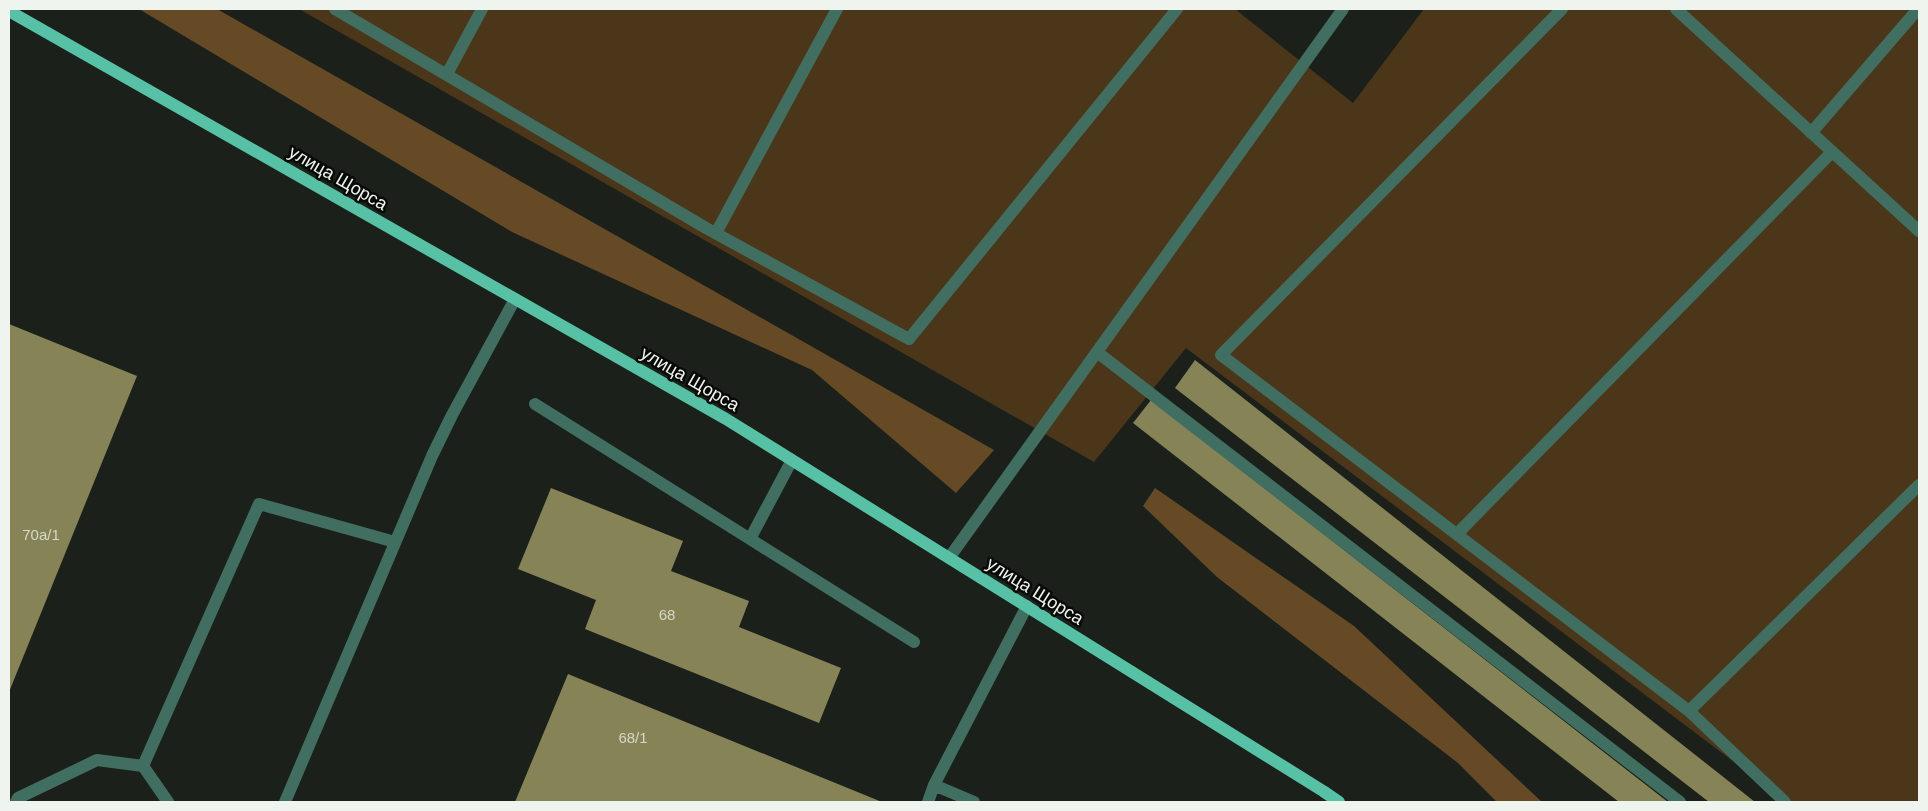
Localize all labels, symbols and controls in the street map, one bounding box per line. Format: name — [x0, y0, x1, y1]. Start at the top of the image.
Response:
street label: улица Щорса — [285, 142, 392, 215]
street label: улица Щорса — [637, 343, 744, 416]
house number: 70а/1 — [22, 526, 60, 543]
street label: улица Щорса — [983, 553, 1088, 629]
house number: 68 — [659, 606, 675, 623]
house number: 68/1 — [618, 729, 648, 746]

